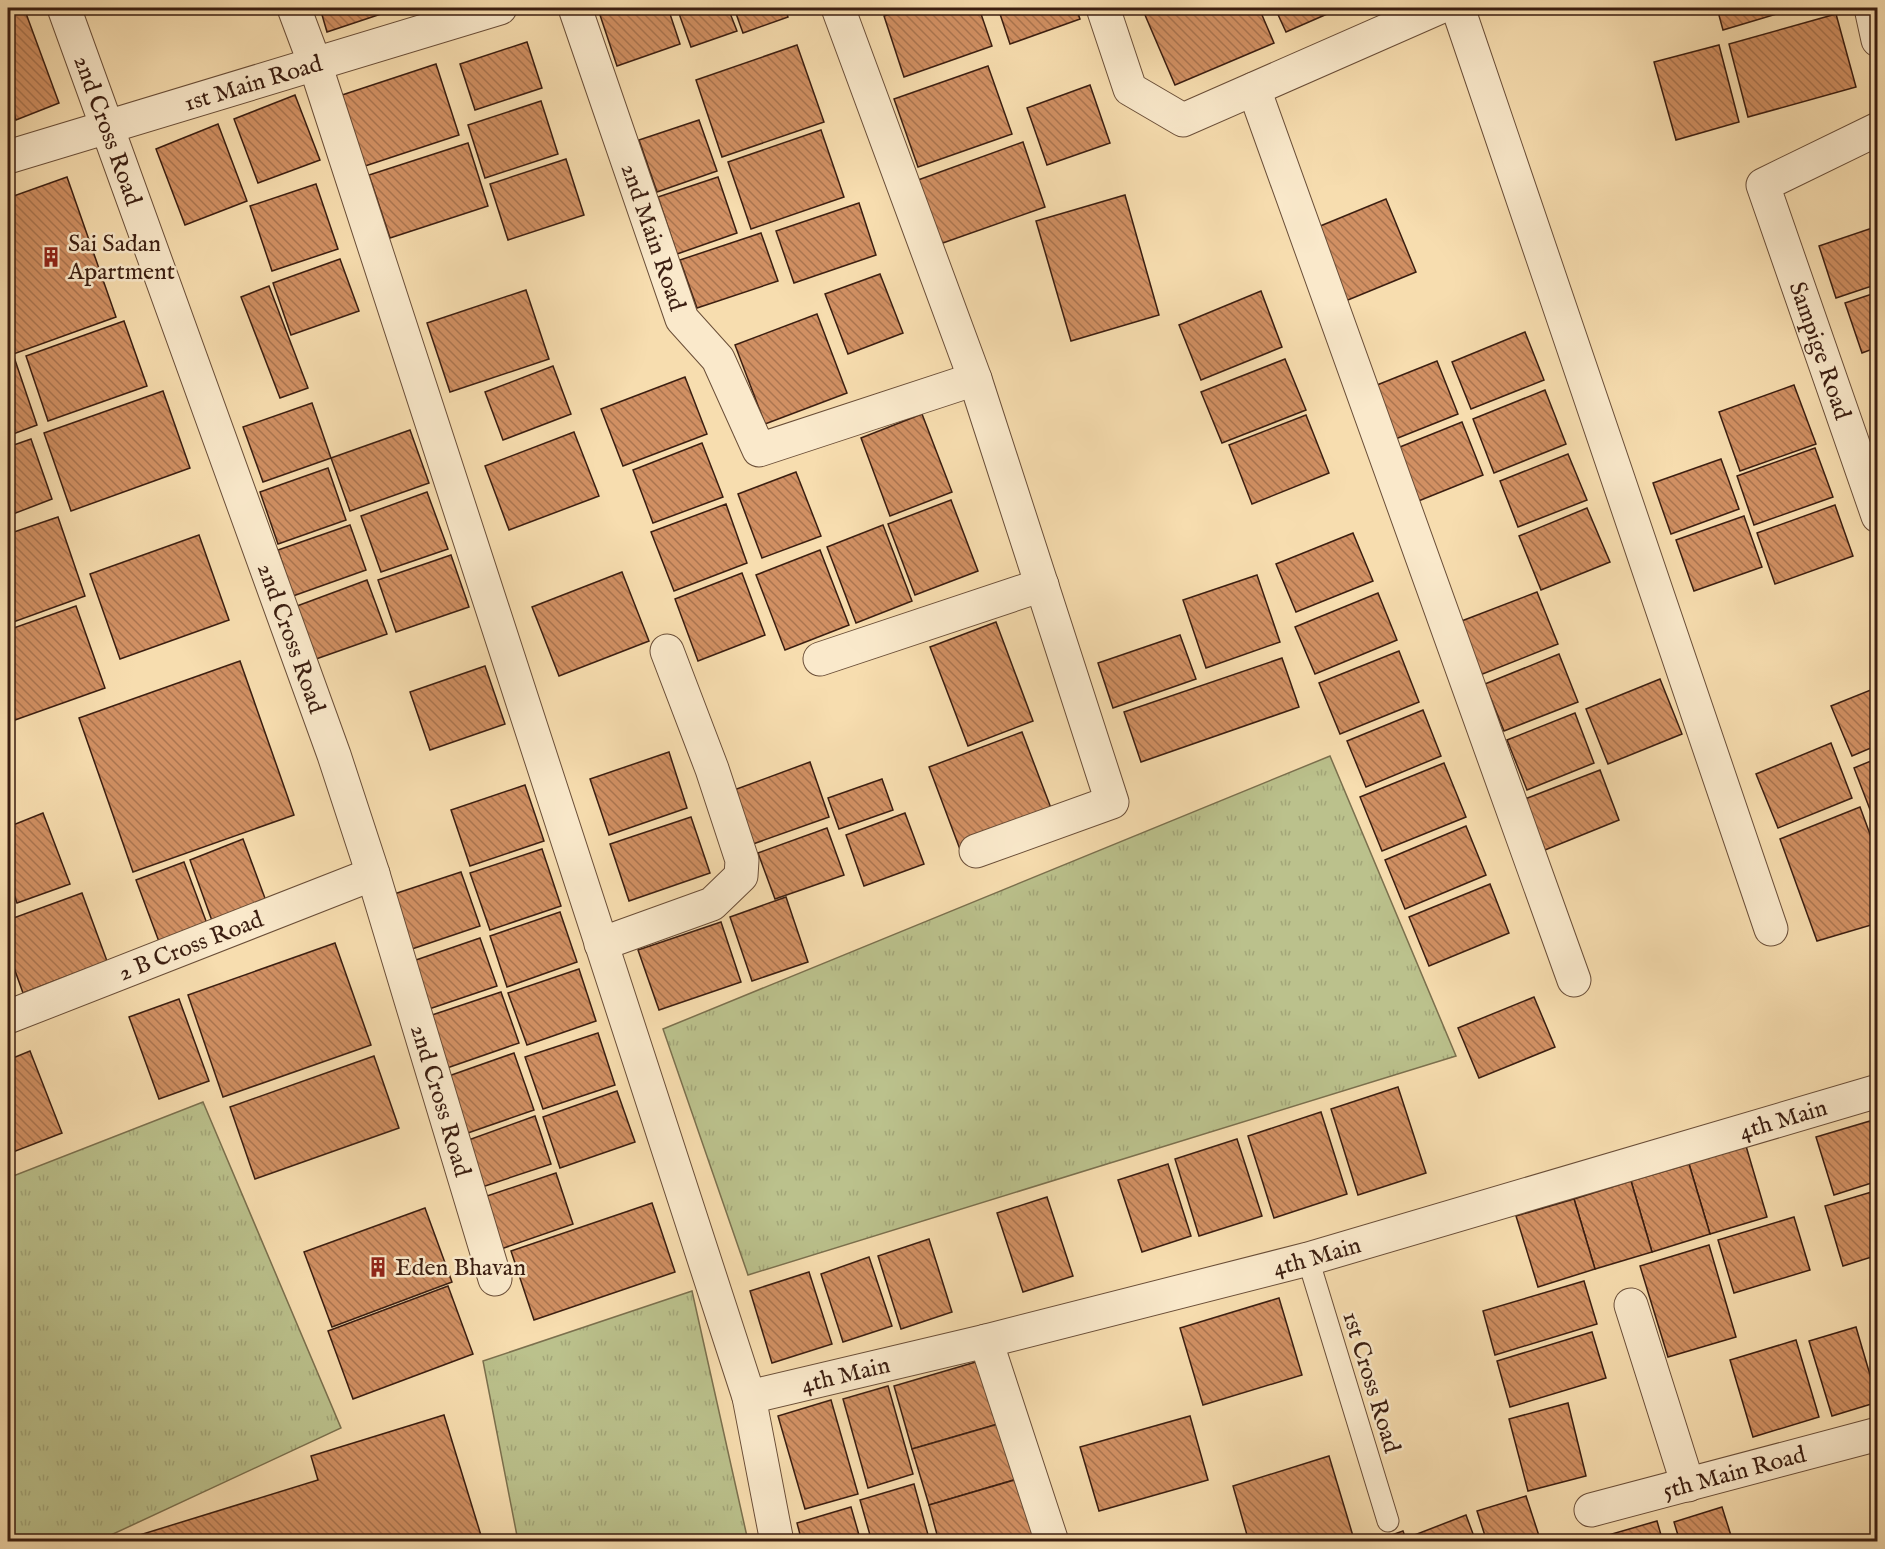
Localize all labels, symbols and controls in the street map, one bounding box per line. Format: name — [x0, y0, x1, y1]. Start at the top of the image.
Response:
street label: 1st Main Road — [181, 49, 326, 120]
street label: 2nd Cross Road — [65, 52, 148, 210]
street label: 2nd Main Road — [613, 160, 692, 315]
place label: Sai Sadan Apartment — [67, 229, 175, 288]
building icon: Sai Sadan Apartment — [39, 245, 63, 269]
street label: Sampige Road — [1781, 278, 1857, 424]
street label: 2nd Cross Road — [249, 559, 332, 718]
street label: 2 B Cross Road — [114, 905, 268, 989]
street label: 2nd Cross Road — [402, 1021, 477, 1181]
street label: 4th Main — [1736, 1093, 1831, 1148]
street label: 4th Main — [1270, 1230, 1365, 1284]
place label: Eden Bhavan — [395, 1253, 526, 1284]
building icon: Eden Bhavan — [366, 1255, 390, 1279]
street label: 1st Cross Road — [1334, 1308, 1407, 1457]
street label: 4th Main — [798, 1350, 893, 1401]
street label: 5th Main Road — [1660, 1440, 1810, 1507]

